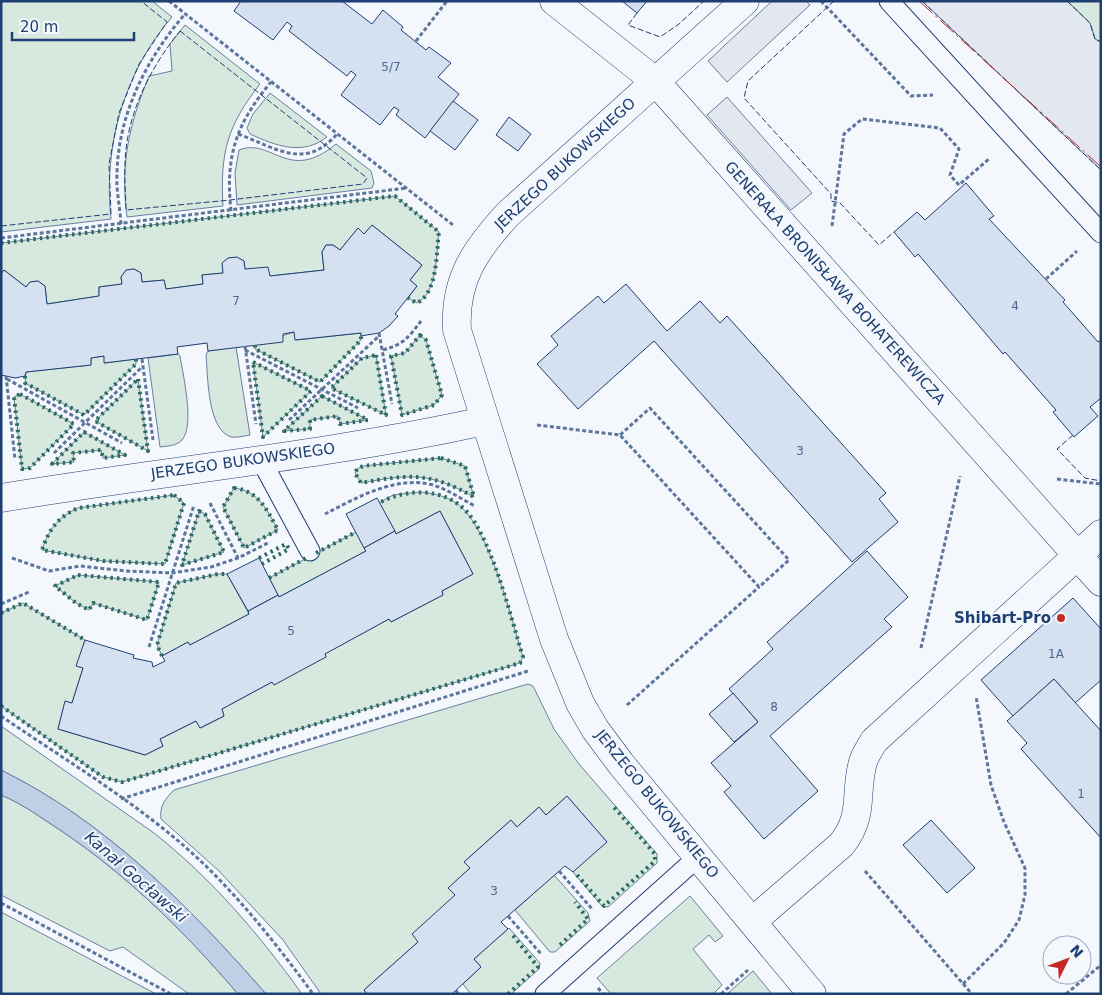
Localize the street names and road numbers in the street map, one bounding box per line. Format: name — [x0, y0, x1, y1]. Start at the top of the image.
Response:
street label: JERZEGO BUKOWSKIEGO — [490, 94, 639, 235]
street label: GENERAŁA BRONISŁAWA BOHATEREWICZA — [721, 158, 950, 409]
street label: JERZEGO BUKOWSKIEGO — [149, 439, 336, 483]
street label: JERZEGO BUKOWSKIEGO — [591, 725, 722, 882]

